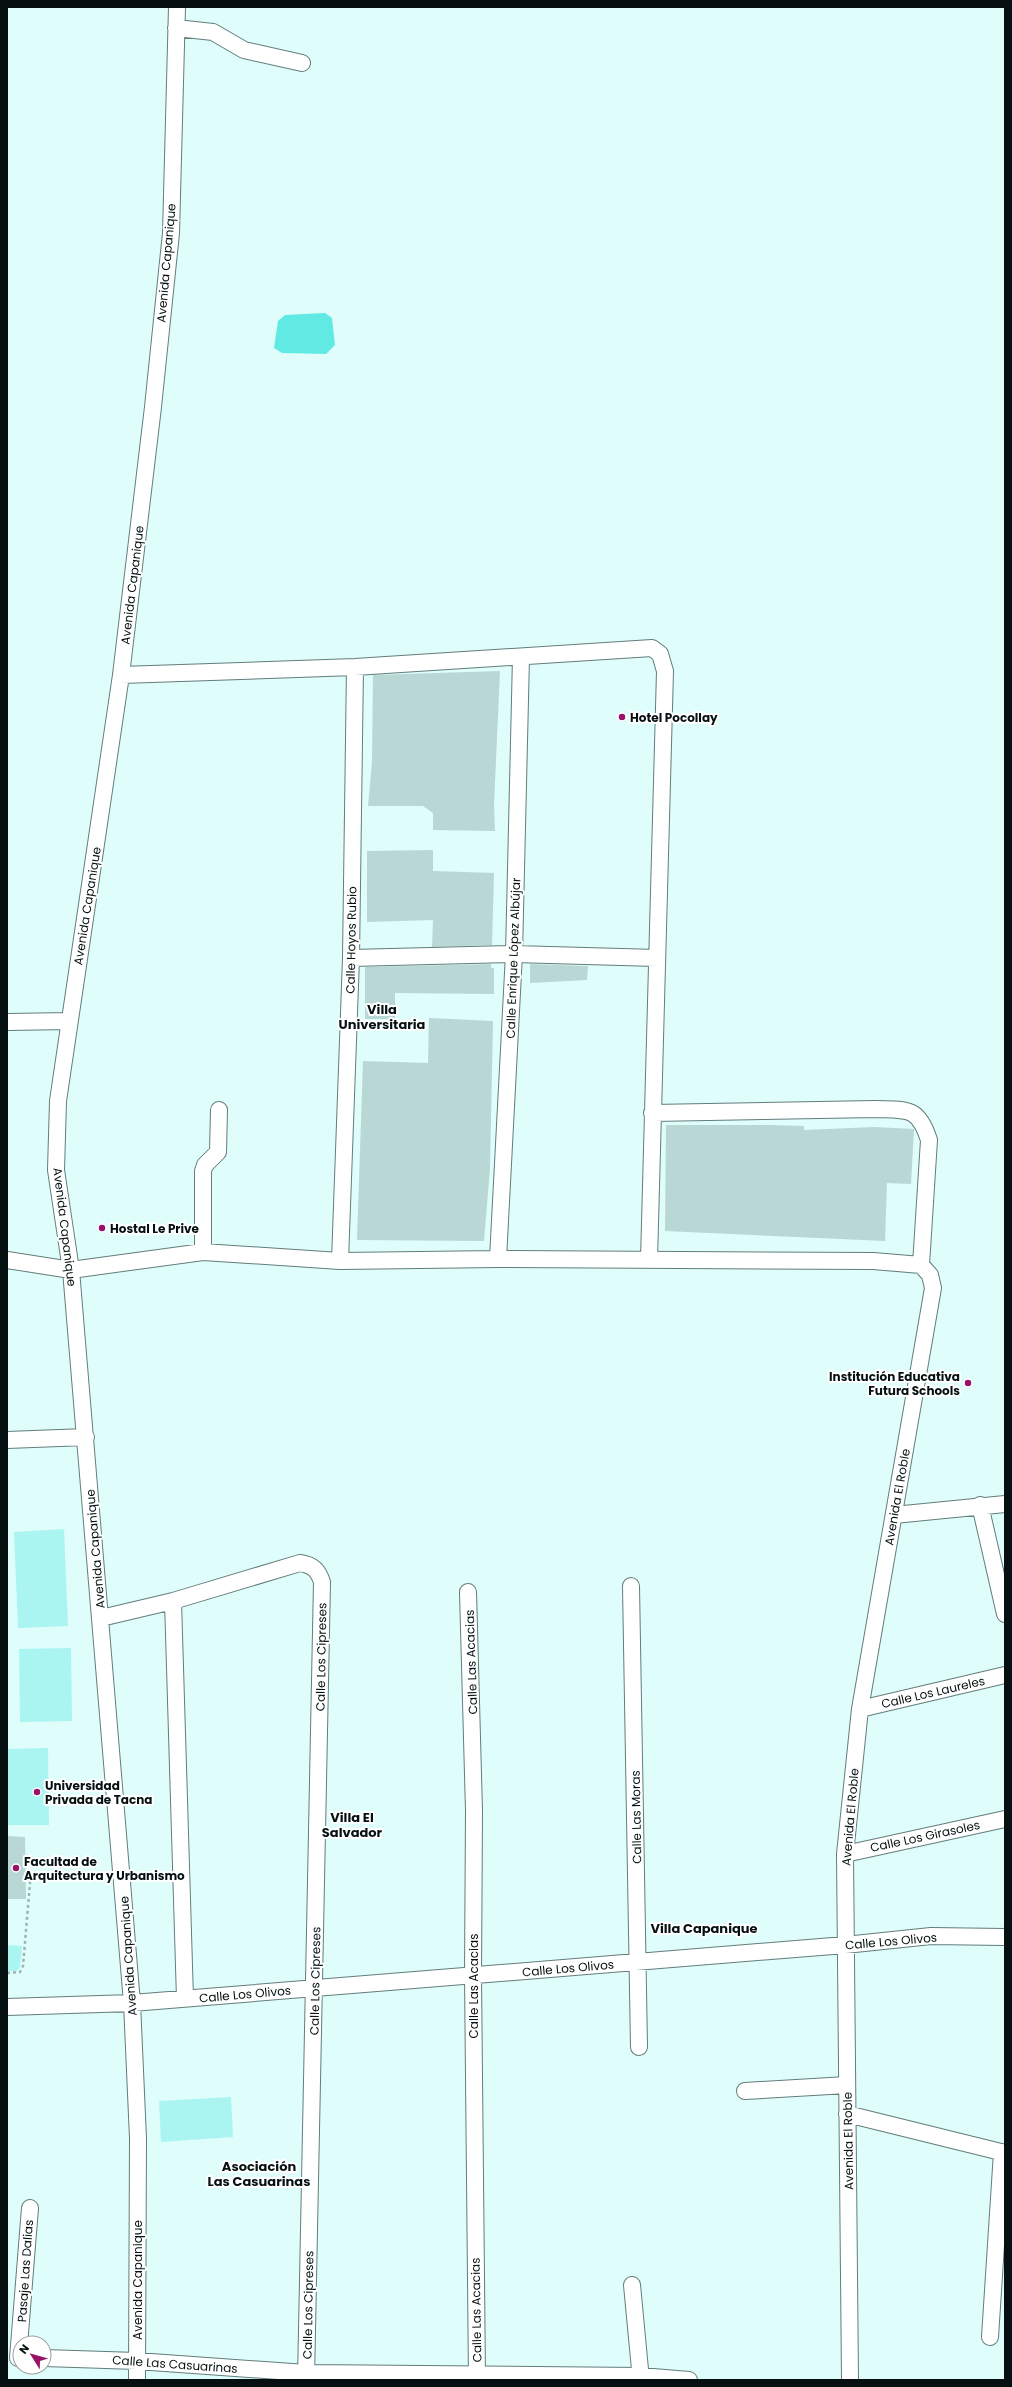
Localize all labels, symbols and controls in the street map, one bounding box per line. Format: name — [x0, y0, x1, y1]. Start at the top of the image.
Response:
street label: Avenida Capanique — [152, 203, 180, 323]
street label: Avenida Capanique — [116, 525, 148, 645]
place label: Hotel Pocollay — [630, 709, 718, 726]
marker: Hotel Pocollay — [617, 712, 627, 722]
street label: Avenida Capanique — [69, 846, 105, 966]
street label: Calle Enrique López Albújar — [502, 877, 524, 1039]
street label: Calle Hoyos Rubio — [342, 886, 360, 994]
district label: Villa Universitaria — [339, 1000, 426, 1034]
street label: Avenida Capanique — [49, 1167, 81, 1287]
place label: Hostal Le Prive — [110, 1220, 200, 1237]
marker: Hostal Le Prive — [97, 1223, 107, 1233]
place label: Institución Educativa Futura Schools — [829, 1368, 960, 1399]
marker: Institución Educativa Futura Schools — [963, 1378, 973, 1388]
street label: Avenida El Roble — [880, 1447, 914, 1547]
street label: Avenida Capanique — [81, 1489, 109, 1609]
street label: Calle Los Cipreses — [312, 1603, 330, 1711]
street label: Calle Las Acacias — [461, 1609, 481, 1715]
street label: Calle Los Laureles — [880, 1672, 986, 1712]
street label: Avenida El Roble — [837, 1767, 863, 1867]
street label: Calle Las Moras — [627, 1770, 645, 1864]
place label: Universidad Privada de Tacna — [45, 1777, 153, 1808]
marker: Universidad Privada de Tacna — [32, 1787, 42, 1797]
district label: Villa El Salvador — [322, 1808, 383, 1842]
street label: Calle Los Girasoles — [869, 1816, 981, 1856]
place label: Facultad de Arquitectura y Urbanismo — [24, 1853, 185, 1884]
marker: Facultad de Arquitectura y Urbanismo — [11, 1863, 21, 1873]
street label: Avenida Capanique — [115, 1896, 141, 2016]
district label: Villa Capanique — [650, 1919, 758, 1938]
street label: Calle Los Cipreses — [306, 1927, 324, 2035]
street label: Calle Los Olivos — [844, 1929, 938, 1953]
street label: Calle Las Acacias — [465, 1934, 482, 2038]
street label: Calle Los Olivos — [521, 1956, 615, 1980]
street label: Calle Los Olivos — [198, 1982, 292, 2006]
street label: Avenida El Roble — [839, 2092, 857, 2190]
district label: Asociación Las Casuarinas — [208, 2157, 310, 2191]
street label: Pasaje Las Dalias — [13, 2219, 37, 2323]
street label: Avenida Capanique — [129, 2220, 146, 2340]
street label: Calle Los Cipreses — [299, 2251, 317, 2359]
street label: Calle Las Acacias — [467, 2257, 485, 2363]
north arrow — [12, 2335, 52, 2375]
text: N — [15, 2341, 33, 2357]
street label: Calle Las Casuarinas — [112, 2351, 238, 2377]

